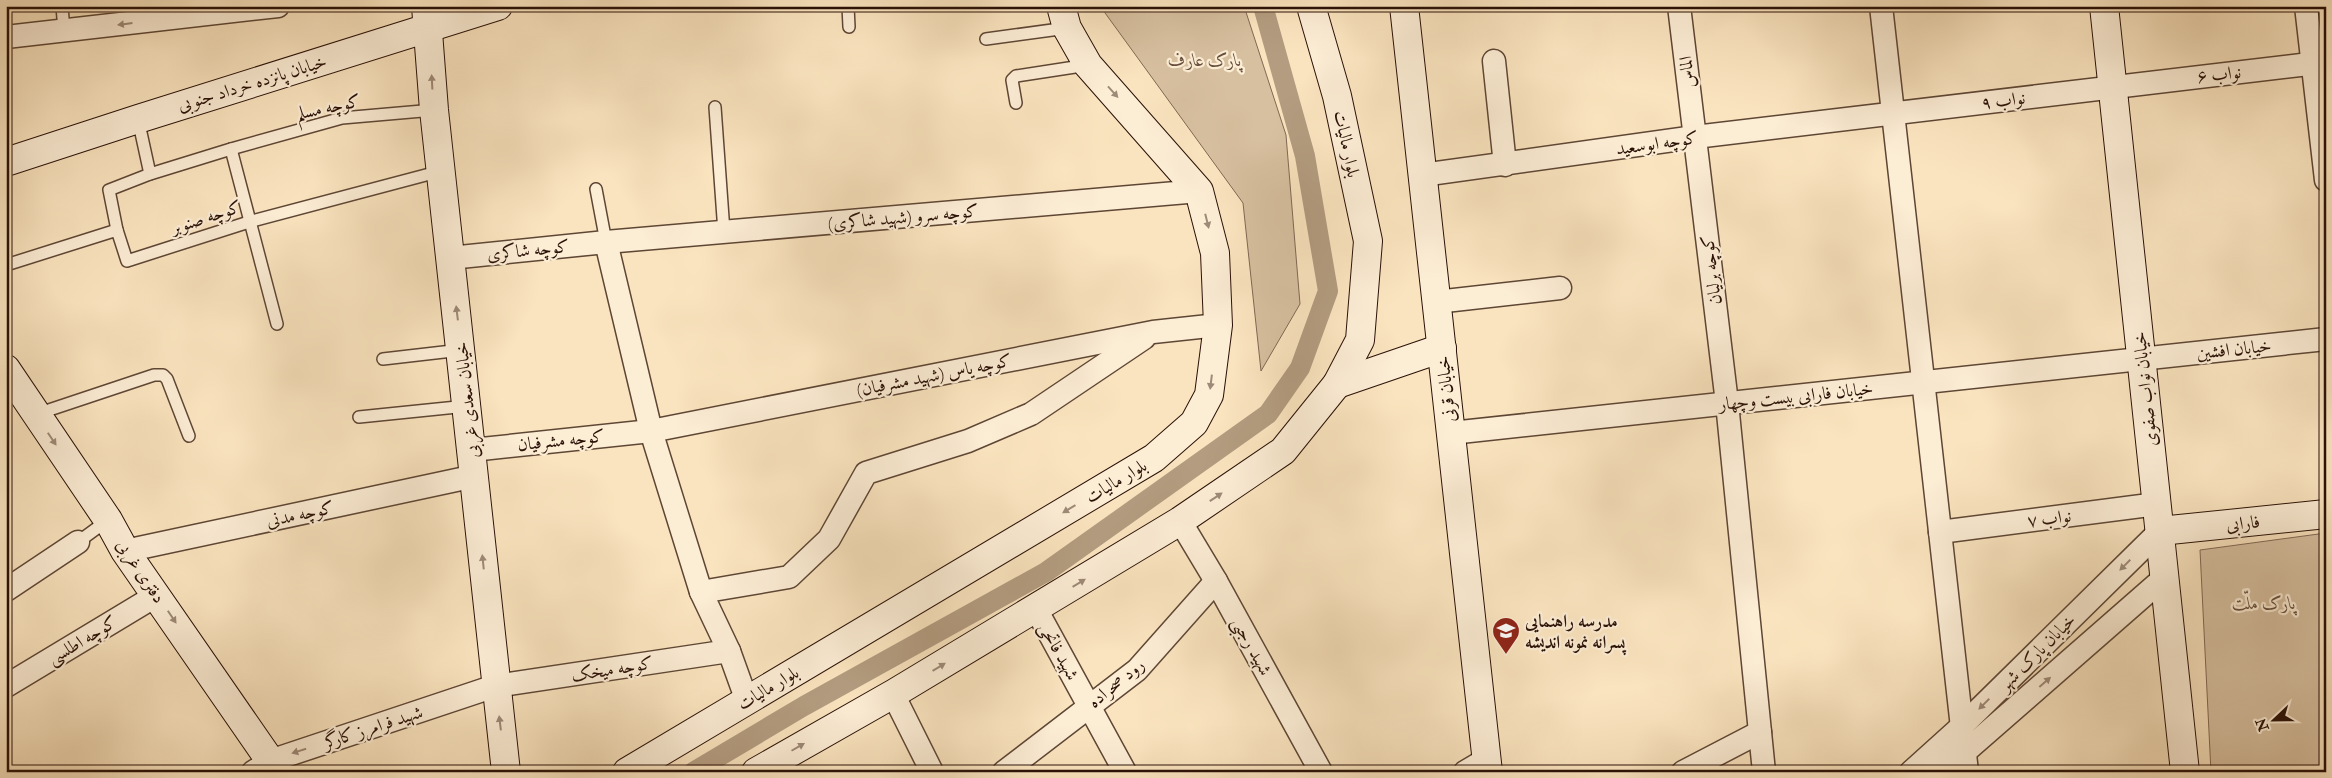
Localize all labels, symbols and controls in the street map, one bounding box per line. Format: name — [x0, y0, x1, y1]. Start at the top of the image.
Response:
one-way arrow — [117, 20, 133, 28]
park label: پارک عارف — [1168, 49, 1243, 73]
street label: خیابان پانزده خرداد جنوبی — [175, 50, 330, 118]
street label: الماس — [1674, 54, 1701, 89]
street label: نواب ۶ — [2196, 61, 2242, 88]
one-way arrow — [428, 74, 436, 90]
one-way arrow — [1107, 85, 1118, 98]
street label: نواب ۹ — [1980, 86, 2027, 115]
street label: کوچه مسلم — [294, 89, 364, 131]
street label: بلوار مالیات — [1328, 108, 1365, 180]
street label: کوچه ابوسعید — [1614, 126, 1700, 162]
street label: کوچه صنوبر — [166, 195, 245, 241]
street label: کوچه سرو (شهید شاکری) — [827, 199, 979, 237]
one-way arrow — [1203, 213, 1211, 228]
street label: کوچه برلیان — [1696, 234, 1728, 306]
street label: کوچه شاکری — [486, 235, 571, 267]
one-way arrow — [453, 305, 461, 321]
street label: خیابان نواب صفوی — [2128, 330, 2163, 447]
street label: خیابان افشین — [2196, 334, 2273, 365]
street label: خیابان سعدی غربی — [450, 341, 486, 459]
street label: کوچه یاس (شهید مشرفیان) — [855, 349, 1014, 403]
street label: خیابان قرنی — [1432, 355, 1461, 423]
one-way arrow — [1207, 374, 1215, 390]
street label: خیابان فارابی بیست وچهار — [1716, 377, 1875, 417]
street label: کوچه مشرفیان — [516, 424, 606, 458]
one-way arrow — [47, 432, 57, 445]
street label: بلوار مالیات — [1081, 454, 1151, 509]
one-way arrow — [1209, 492, 1223, 502]
street label: کوچه مدنی — [264, 496, 336, 534]
one-way arrow — [1062, 504, 1075, 513]
street label: نواب ۷ — [2026, 504, 2073, 533]
street label: فارابی — [2225, 510, 2261, 538]
street label: دفتری غربی — [110, 535, 170, 608]
one-way arrow — [479, 553, 487, 569]
one-way arrow — [2119, 559, 2131, 571]
one-way arrow — [1072, 579, 1085, 588]
park label: پارک ملّت — [2232, 590, 2298, 616]
street label: خیابان پارک شهر — [1992, 609, 2082, 698]
one-way arrow — [167, 610, 177, 624]
place label: مدرسه راهنمایی پسرانه نمونه اندیشه — [1524, 610, 1626, 656]
street label: کوچه اطلسی — [43, 611, 122, 671]
street label: شهید رجبی — [1224, 613, 1277, 681]
school or university icon: مدرسه راهنمایی پسرانه نمونه اندیشه — [1491, 616, 1521, 655]
street label: شهید فاتحی — [1033, 618, 1084, 684]
street label: کوچه میخک — [570, 652, 655, 688]
street label: رود صحراده — [1083, 653, 1149, 713]
street label: بلوار مالیات — [733, 661, 803, 716]
one-way arrow — [933, 662, 946, 671]
one-way arrow — [2038, 676, 2050, 688]
north arrow — [2250, 696, 2300, 746]
one-way arrow — [1979, 698, 1991, 710]
street label: شهید فرامرز کارگر — [318, 700, 426, 756]
one-way arrow — [496, 715, 504, 731]
text: N — [2252, 715, 2273, 735]
one-way arrow — [791, 743, 805, 751]
one-way arrow — [292, 748, 307, 756]

